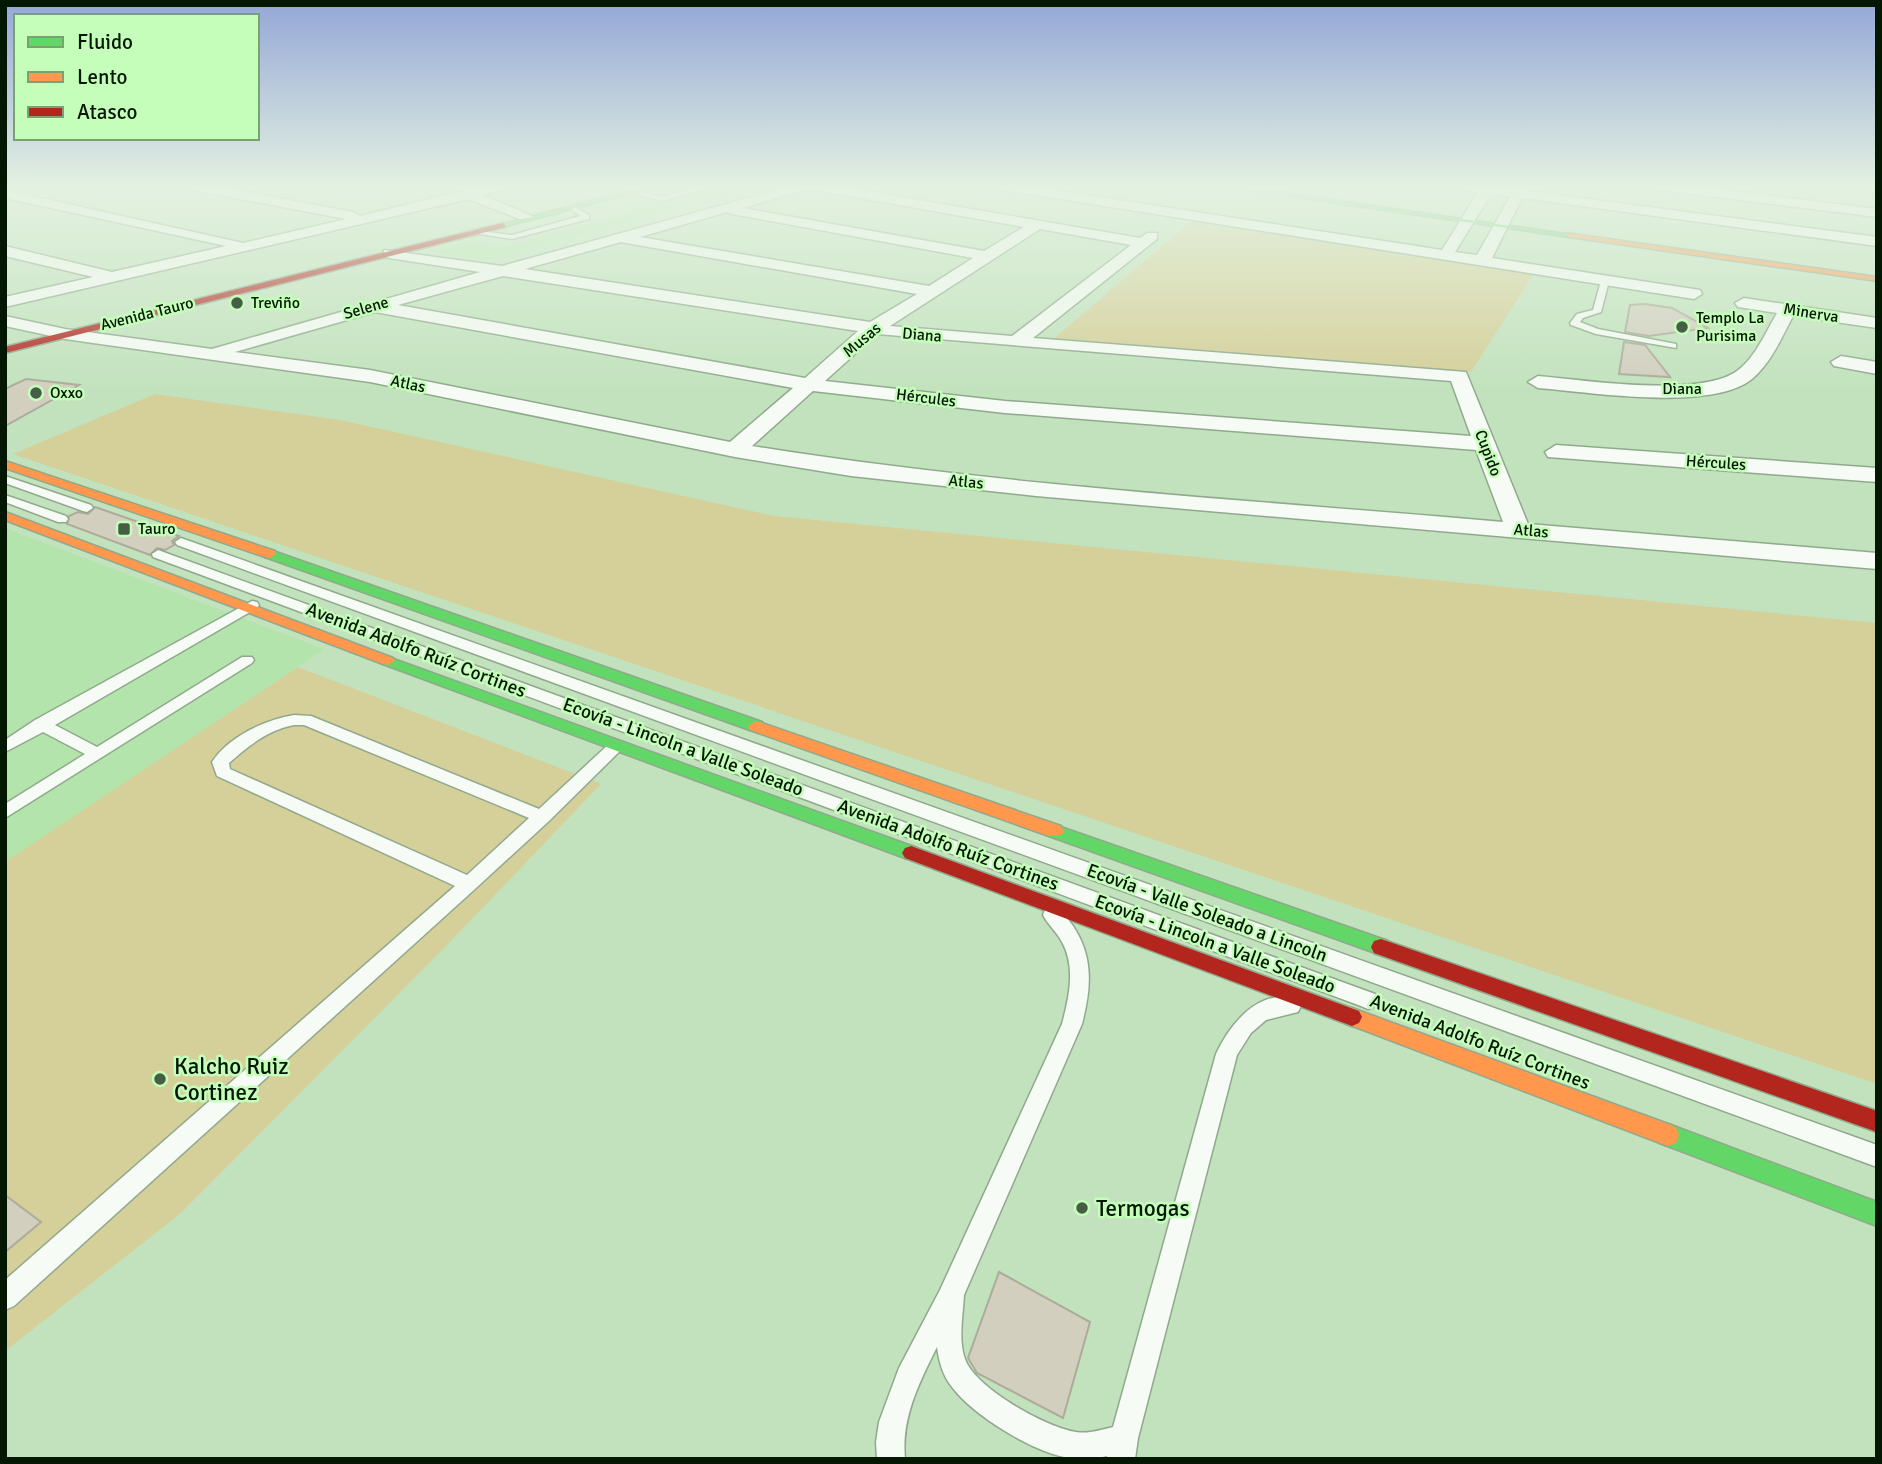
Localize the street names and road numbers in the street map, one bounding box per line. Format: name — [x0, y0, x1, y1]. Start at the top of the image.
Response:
street label: Selene — [341, 292, 391, 324]
street label: Avenida Tauro — [98, 293, 196, 335]
street label: Minerva — [1782, 299, 1840, 327]
street label: Musas — [839, 318, 885, 362]
street label: Diana — [901, 323, 943, 347]
street label: Atlas — [389, 371, 427, 397]
street label: Diana — [1662, 379, 1702, 399]
street label: Hércules — [895, 384, 957, 412]
street label: Cupido — [1470, 427, 1506, 479]
street label: Hércules — [1685, 451, 1747, 475]
street label: Atlas — [948, 470, 984, 494]
street label: Atlas — [1513, 520, 1549, 542]
street label: Avenida Adolfo Ruíz Cortines — [303, 597, 529, 703]
street label: Ecovía - Lincoln a Valle Soleado — [559, 692, 807, 802]
street label: Avenida Adolfo Ruíz Cortines — [834, 794, 1062, 896]
street label: Ecovía - Valle Soleado a Lincoln — [1083, 858, 1331, 968]
street label: Ecovía - Lincoln a Valle Soleado — [1091, 889, 1339, 999]
street label: Avenida Adolfo Ruíz Cortines — [1367, 989, 1593, 1095]

